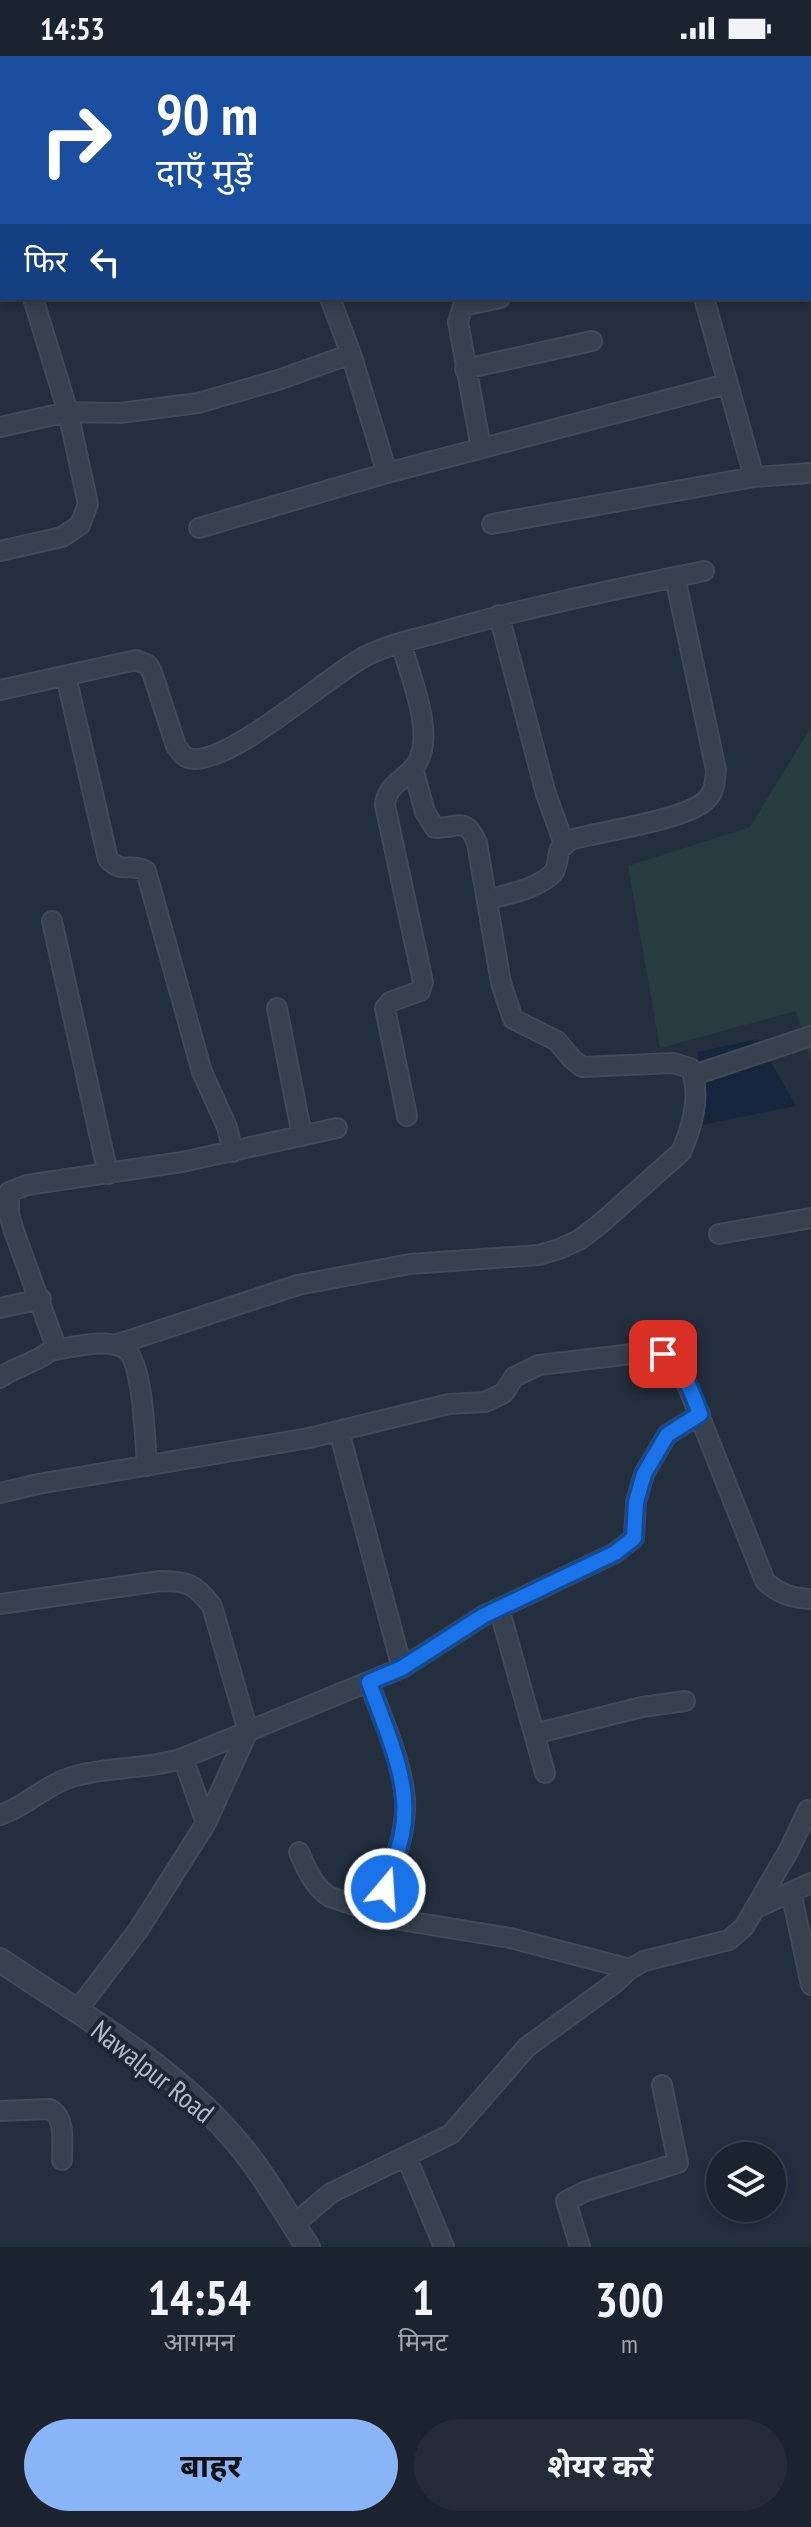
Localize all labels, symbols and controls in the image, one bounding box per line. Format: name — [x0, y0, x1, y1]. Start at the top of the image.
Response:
text: 14:53 — [40, 9, 105, 48]
text: 90 m — [156, 78, 258, 150]
icon: right — [24, 88, 128, 192]
text: दाएँ मुड़ें — [156, 148, 253, 195]
icon: left — [83, 240, 127, 284]
text: फिर — [24, 241, 67, 280]
pin — [629, 1320, 697, 1388]
icon: arrive — [641, 1332, 685, 1376]
position arrow — [343, 1847, 427, 1931]
street label: Nawalpur Road — [84, 2011, 222, 2131]
map controls — [706, 2142, 786, 2222]
button: layers — [706, 2142, 786, 2222]
text: 14:54 — [147, 2266, 251, 2328]
text: 1 — [412, 2266, 434, 2328]
text: 300 — [595, 2268, 664, 2330]
text: आगमन — [163, 2325, 235, 2358]
text: मिनट — [398, 2325, 448, 2358]
text: m — [621, 2327, 638, 2360]
button: बाहर — [24, 2419, 398, 2511]
button: शेयर करें — [414, 2419, 787, 2511]

